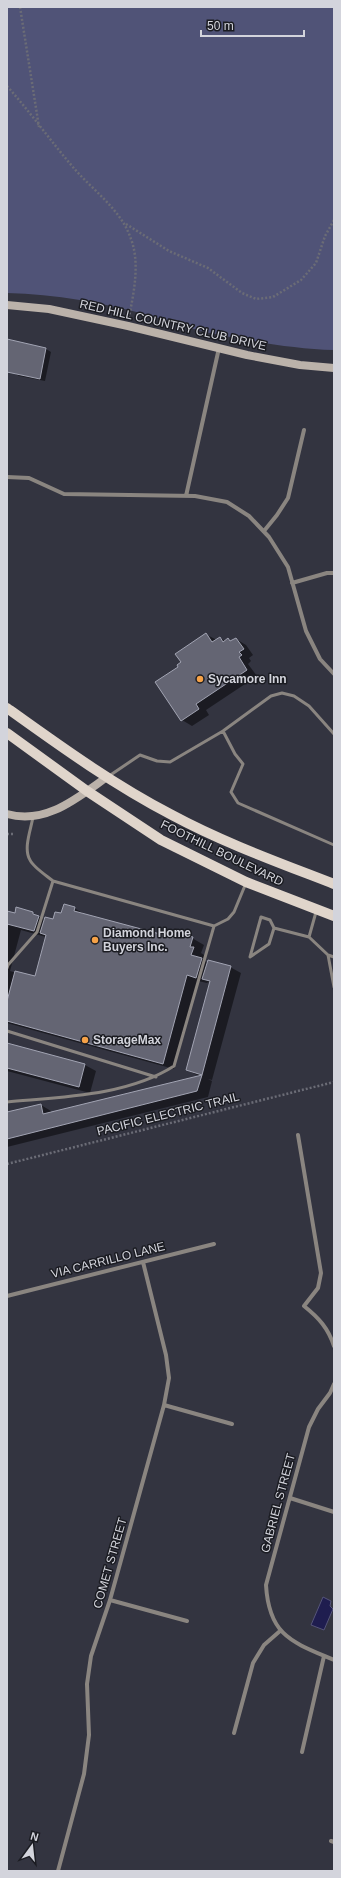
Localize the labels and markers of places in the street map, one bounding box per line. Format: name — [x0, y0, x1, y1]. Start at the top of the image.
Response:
place label: Sycamore Inn — [208, 672, 287, 686]
marker: Sycamore Inn — [195, 674, 205, 684]
place label: Diamond Home Buyers Inc. — [103, 926, 191, 954]
marker: Diamond Home Buyers Inc. — [90, 935, 100, 945]
place label: StorageMax — [93, 1033, 161, 1047]
marker: StorageMax — [80, 1035, 90, 1045]

